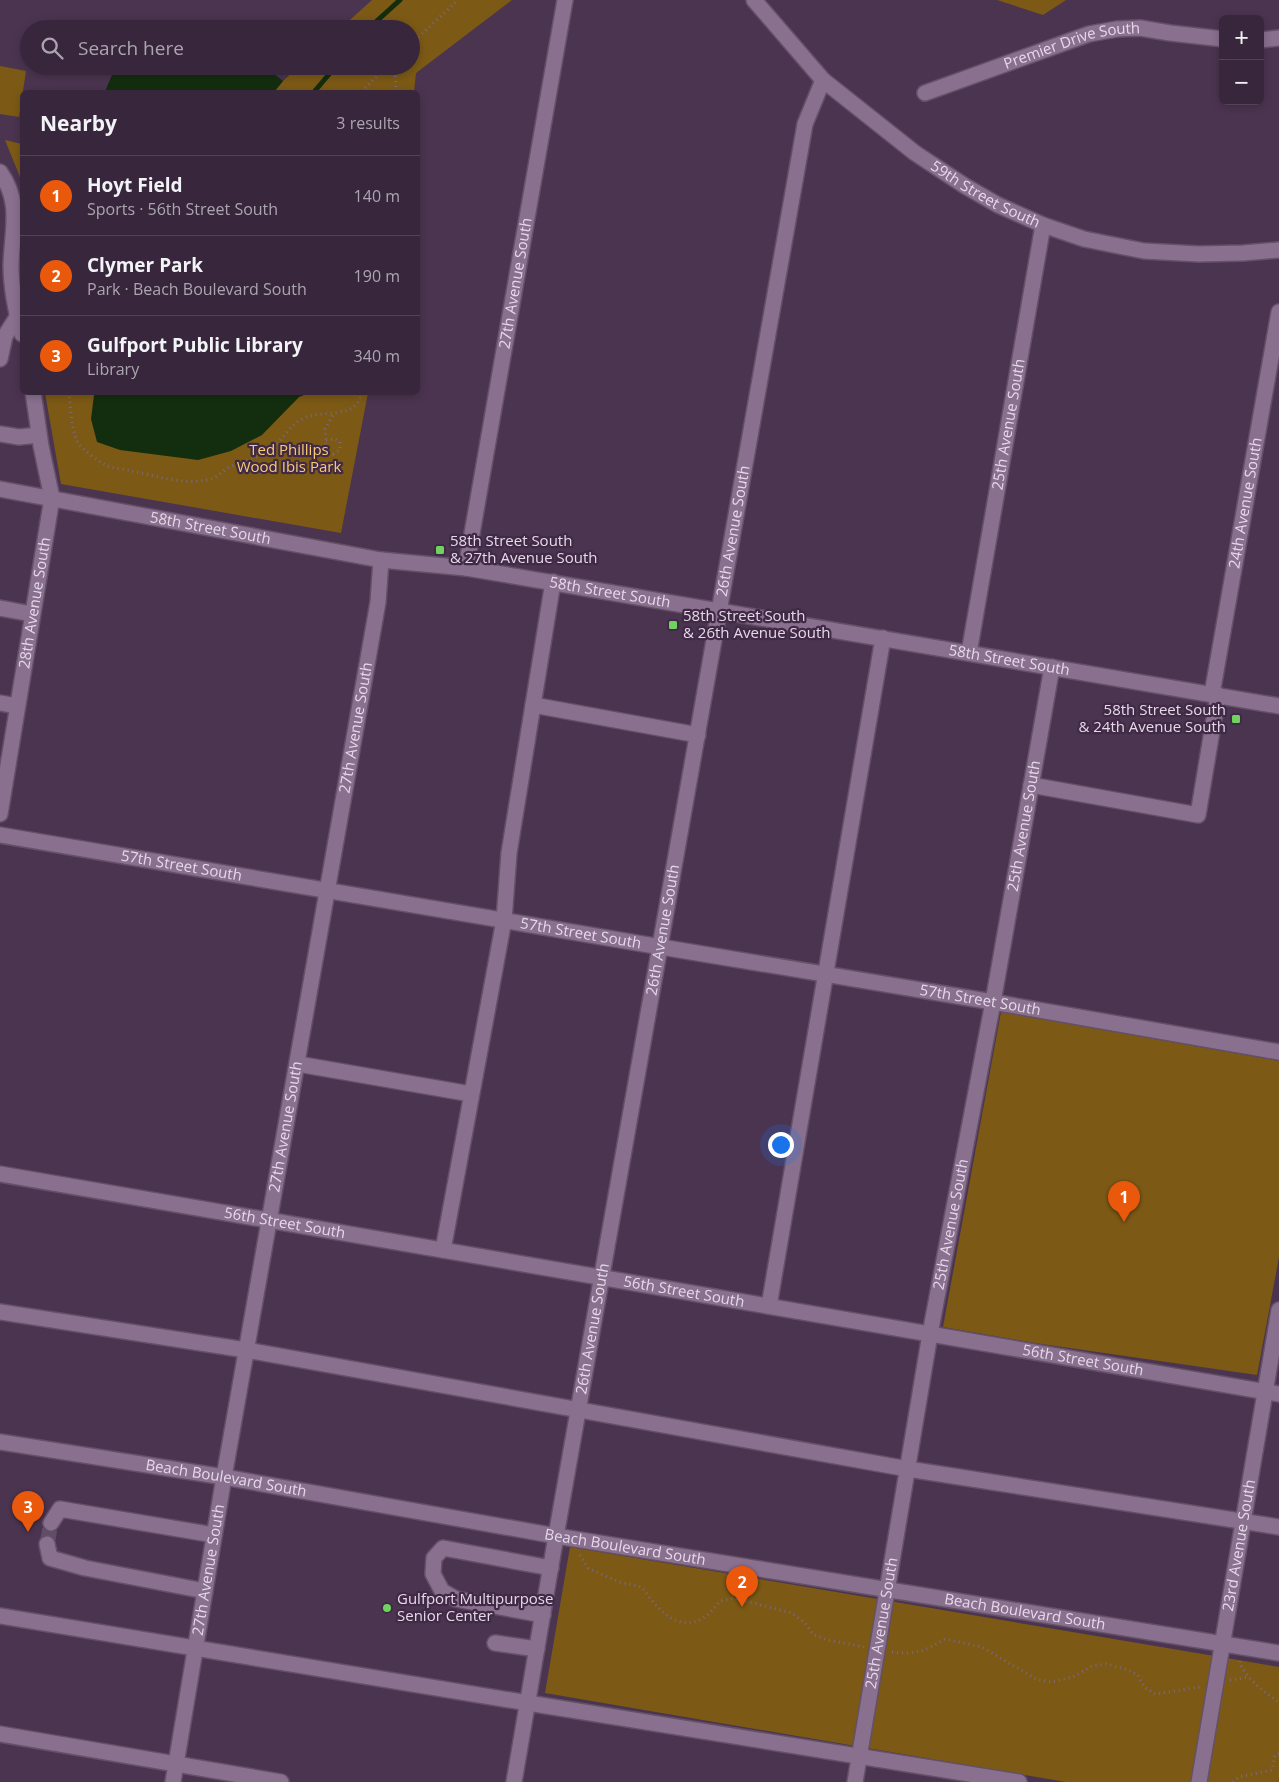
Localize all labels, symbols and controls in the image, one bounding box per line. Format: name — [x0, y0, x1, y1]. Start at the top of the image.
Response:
map controls — [1219, 15, 1264, 105]
button: + — [1219, 15, 1264, 60]
street label: Premier Drive South — [1001, 17, 1140, 73]
search box — [20, 20, 420, 75]
icon: search — [38, 34, 66, 62]
text: Search here — [78, 35, 184, 61]
button: − — [1219, 60, 1264, 105]
text: Nearby — [40, 109, 117, 137]
text: 3 results — [336, 112, 400, 134]
street label: 59th Street South — [927, 155, 1044, 232]
text: Hoyt Field — [87, 172, 183, 198]
text: 1 — [51, 185, 61, 207]
text: 140 m — [354, 185, 400, 207]
text: Sports · 56th Street South — [87, 198, 278, 220]
street label: 27th Avenue South — [493, 216, 536, 350]
text: Clymer Park — [87, 252, 203, 278]
text: 2 — [51, 265, 61, 287]
text: 190 m — [354, 265, 400, 287]
text: Park · Beach Boulevard South — [87, 278, 307, 300]
text: Gulfport Public Library — [87, 332, 303, 358]
text: 3 — [51, 345, 61, 367]
text: 340 m — [354, 345, 400, 367]
street label: 25th Avenue South — [986, 357, 1029, 491]
text: Library — [87, 358, 139, 380]
street label: 24th Avenue South — [1223, 436, 1266, 570]
park label: Ted Phillips Wood Ibis Park — [237, 439, 341, 476]
street label: 26th Avenue South — [711, 464, 754, 598]
street label: 58th Street South — [149, 506, 273, 548]
place label: 58th Street South & 27th Avenue South — [450, 530, 598, 567]
street label: 28th Avenue South — [13, 536, 54, 670]
marker: 58th Street South & 27th Avenue South — [434, 544, 446, 556]
street label: 58th Street South — [548, 571, 672, 612]
place label: 58th Street South & 26th Avenue South — [683, 605, 831, 642]
marker: 58th Street South & 26th Avenue South — [667, 619, 679, 631]
street label: 58th Street South — [947, 639, 1072, 679]
street label: 27th Avenue South — [334, 660, 376, 795]
place label: 58th Street South & 24th Avenue South — [1078, 699, 1226, 736]
marker: 58th Street South & 24th Avenue South — [1230, 713, 1242, 725]
street label: 25th Avenue South — [1002, 759, 1044, 893]
street label: 57th Street South — [120, 845, 244, 885]
street label: 26th Avenue South — [641, 863, 683, 997]
street label: 57th Street South — [519, 912, 643, 953]
street label: 57th Street South — [918, 979, 1042, 1019]
street label: 27th Avenue South — [263, 1059, 306, 1194]
your location — [768, 1132, 794, 1158]
street label: 25th Avenue South — [928, 1157, 972, 1291]
pin: 1 — [1108, 1181, 1140, 1222]
street label: 56th Street South — [223, 1202, 347, 1242]
street label: 26th Avenue South — [570, 1261, 613, 1396]
street label: 56th Street South — [622, 1270, 746, 1311]
street label: 56th Street South — [1021, 1339, 1145, 1380]
street label: Beach Boulevard South — [144, 1454, 308, 1501]
street label: 23rd Avenue South — [1217, 1478, 1259, 1613]
pin: 3 — [12, 1491, 44, 1532]
street label: 27th Avenue South — [187, 1503, 228, 1637]
street label: Beach Boulevard South — [543, 1523, 707, 1569]
street label: 25th Avenue South — [860, 1556, 901, 1690]
pin: 2 — [726, 1566, 758, 1607]
place label: Gulfport Multipurpose Senior Center — [397, 1588, 553, 1625]
street label: Beach Boulevard South — [943, 1588, 1107, 1634]
marker: Gulfport Multipurpose Senior Center — [381, 1602, 393, 1614]

